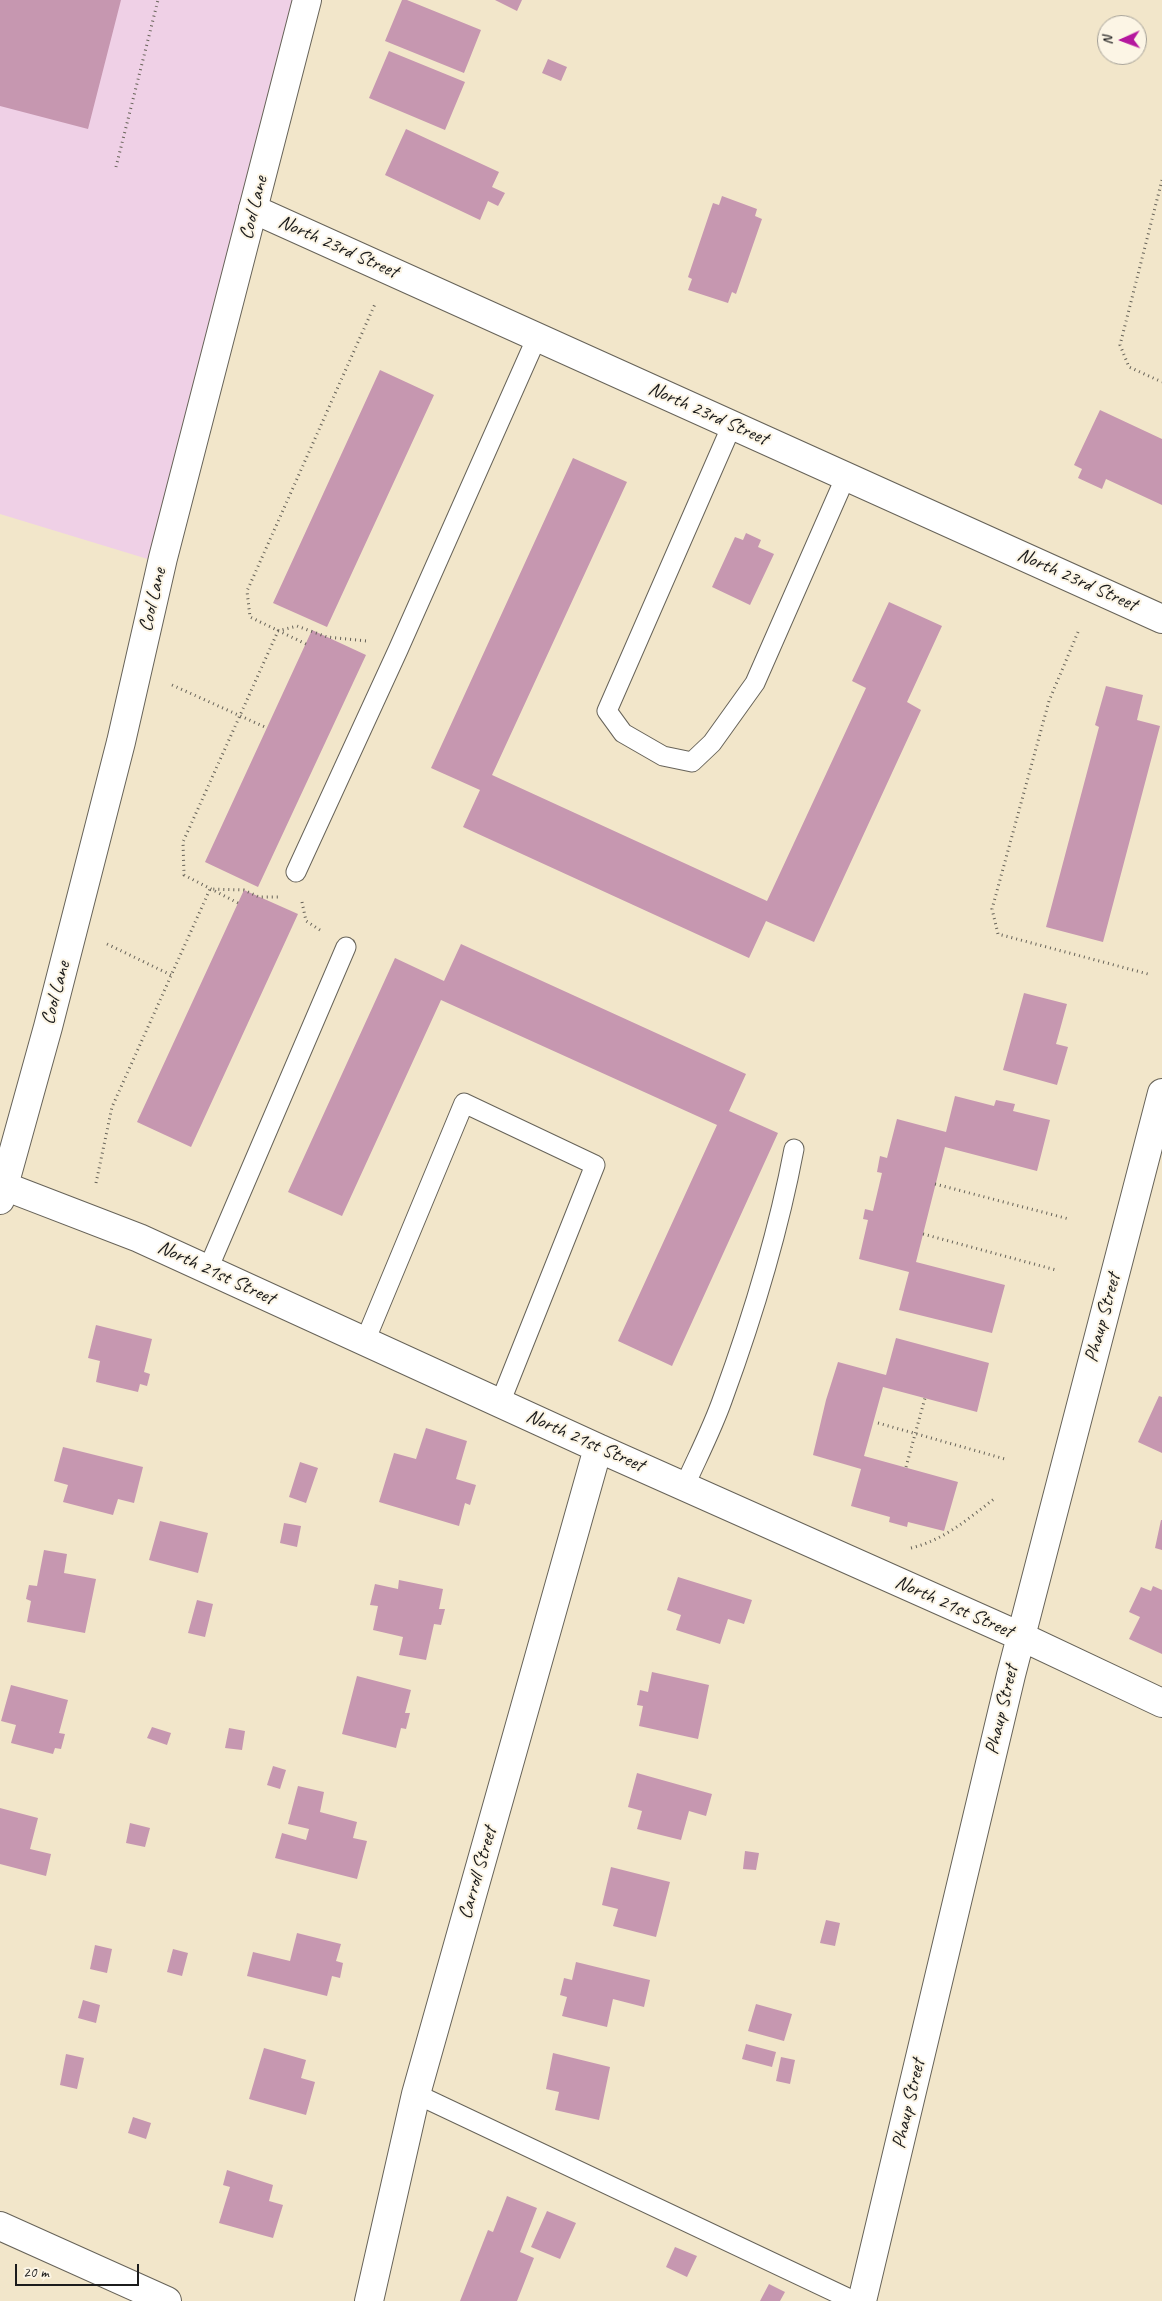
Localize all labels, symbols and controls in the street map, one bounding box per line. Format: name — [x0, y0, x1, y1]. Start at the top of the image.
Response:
north arrow — [1097, 15, 1147, 65]
text: N — [1099, 36, 1116, 45]
street label: Cool Lane — [235, 174, 273, 242]
street label: North 23rd Street — [275, 210, 401, 284]
street label: North 23rd Street — [645, 377, 771, 451]
street label: North 23rd Street — [1014, 543, 1140, 617]
street label: Cool Lane — [134, 566, 172, 634]
street label: Cool Lane — [36, 959, 76, 1027]
street label: North 21st Street — [154, 1235, 278, 1311]
street label: Phaup Street — [1080, 1271, 1126, 1365]
street label: North 21st Street — [522, 1404, 648, 1478]
street label: North 21st Street — [891, 1570, 1017, 1644]
street label: Phaup Street — [980, 1663, 1024, 1757]
street label: Carroll Street — [453, 1824, 503, 1922]
street label: Phaup Street — [887, 2057, 931, 2151]
scale bar — [18, 2254, 141, 2286]
text: 20 m — [23, 2263, 49, 2282]

